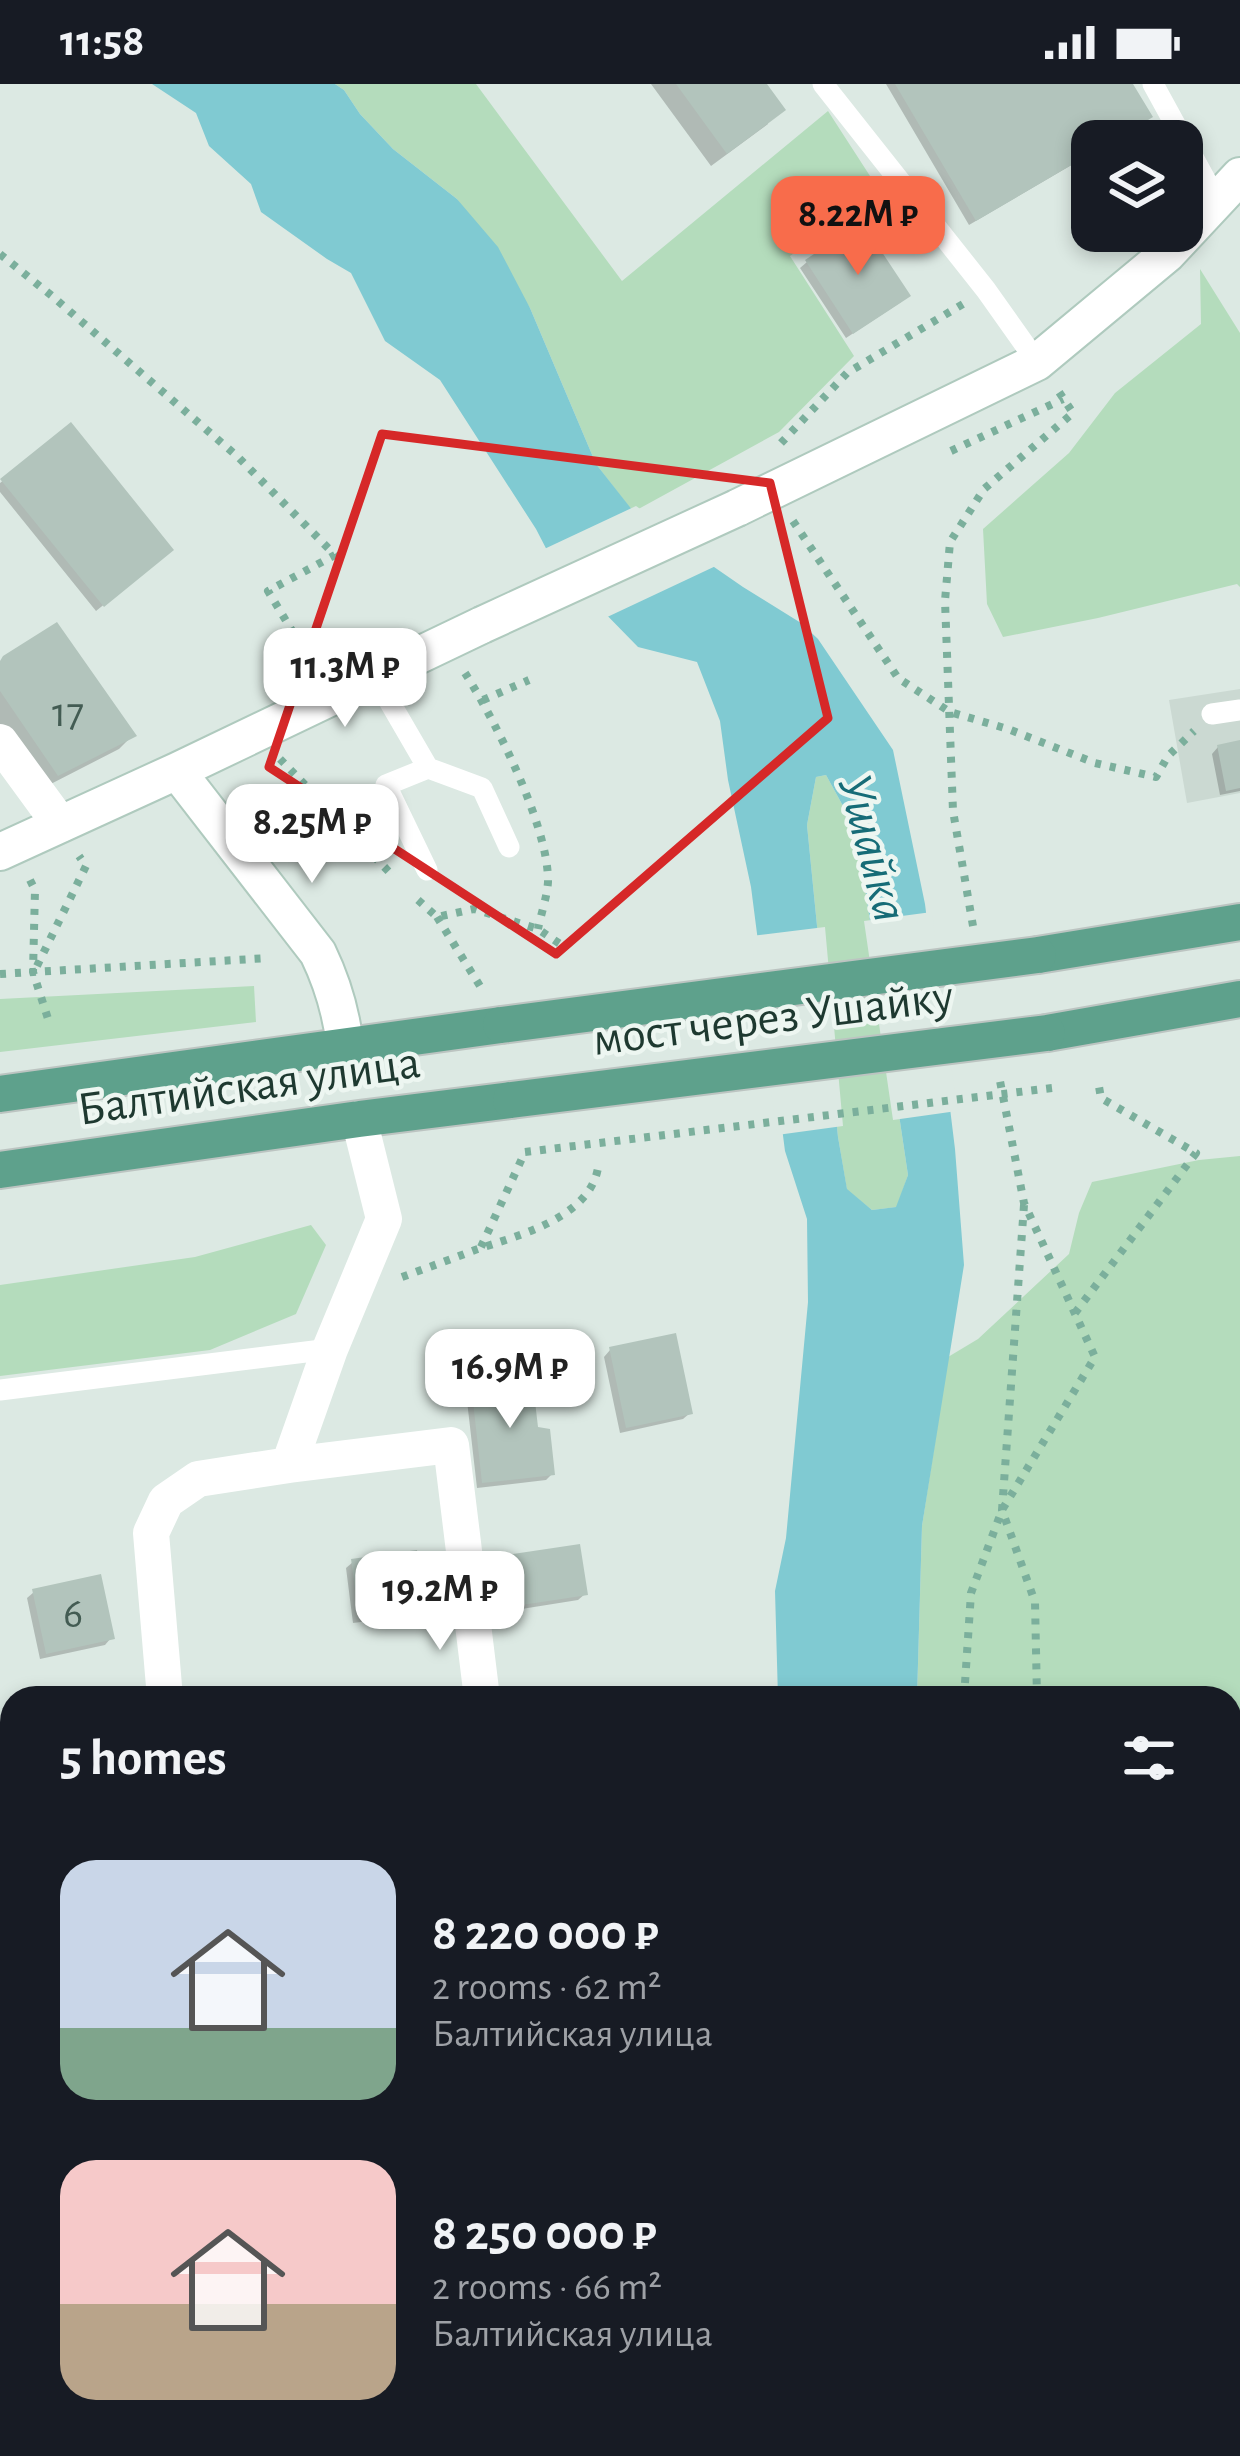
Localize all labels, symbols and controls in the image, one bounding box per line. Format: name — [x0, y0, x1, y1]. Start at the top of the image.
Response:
text: 11:58 — [60, 19, 144, 64]
map controls — [1071, 120, 1203, 252]
button: layers — [1071, 120, 1203, 252]
pin: 8.22M ₽ — [747, 176, 969, 278]
text: 8.22M ₽ — [798, 195, 918, 234]
pin: 11.3M ₽ — [234, 628, 456, 730]
text: 11.3M ₽ — [290, 647, 400, 686]
house number: 17 — [52, 692, 84, 734]
water label: Ушайка — [828, 769, 916, 927]
pin: 8.25M ₽ — [201, 784, 423, 886]
text: 8.25M ₽ — [253, 803, 371, 842]
street label: мост через Ушайку — [590, 973, 956, 1065]
street label: Балтийская улица — [75, 1039, 423, 1135]
pin: 16.9M ₽ — [399, 1329, 621, 1431]
text: 16.9M ₽ — [452, 1348, 568, 1387]
pin: 19.2M ₽ — [329, 1551, 551, 1653]
text: 19.2M ₽ — [382, 1570, 498, 1609]
house number: 6 — [63, 1593, 83, 1635]
icon: filters — [1116, 1725, 1182, 1791]
text: 5 homes — [60, 1733, 227, 1784]
icon: home — [156, 1908, 300, 2052]
text: 8 220 000 ₽ — [432, 1908, 658, 1959]
text: 2 rooms · 62 m² — [432, 1968, 661, 2007]
text: Балтийская улица — [432, 2015, 713, 2054]
icon: home — [156, 2208, 300, 2352]
text: 8 250 000 ₽ — [432, 2208, 656, 2259]
text: 2 rooms · 66 m² — [432, 2268, 662, 2307]
text: Балтийская улица — [432, 2315, 713, 2354]

